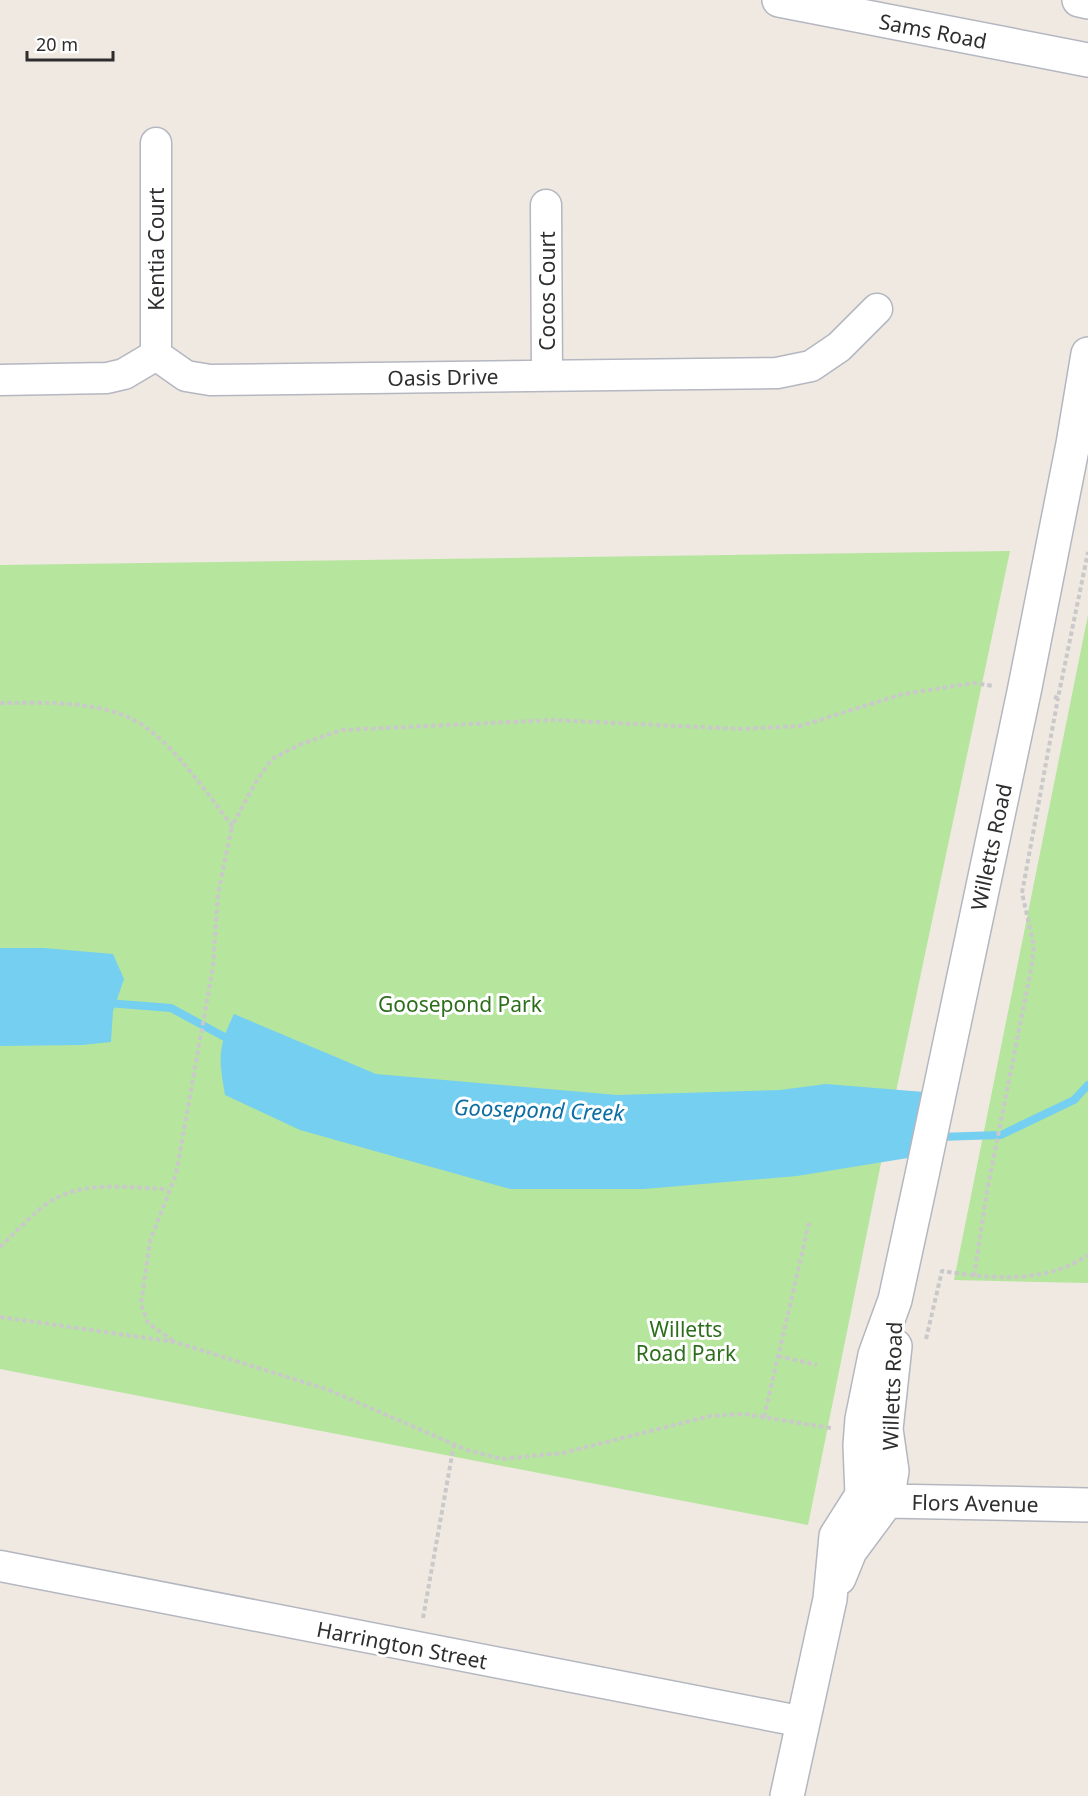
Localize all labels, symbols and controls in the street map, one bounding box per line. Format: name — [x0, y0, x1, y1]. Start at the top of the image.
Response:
street label: Sams Road — [877, 7, 989, 55]
scale bar — [27, 24, 112, 62]
text: 20 m — [36, 32, 78, 56]
street label: Kentia Court — [142, 187, 170, 311]
street label: Cocos Court — [533, 231, 561, 351]
street label: Oasis Drive — [387, 362, 499, 392]
street label: Willetts Road — [964, 781, 1018, 913]
park label: Goosepond Park — [378, 990, 543, 1018]
water label: Goosepond Creek — [453, 1091, 626, 1127]
park label: Willetts Road Park — [636, 1315, 737, 1367]
street label: Willetts Road — [876, 1321, 908, 1451]
street label: Flors Avenue — [911, 1488, 1039, 1518]
street label: Harrington Street — [314, 1615, 490, 1675]

